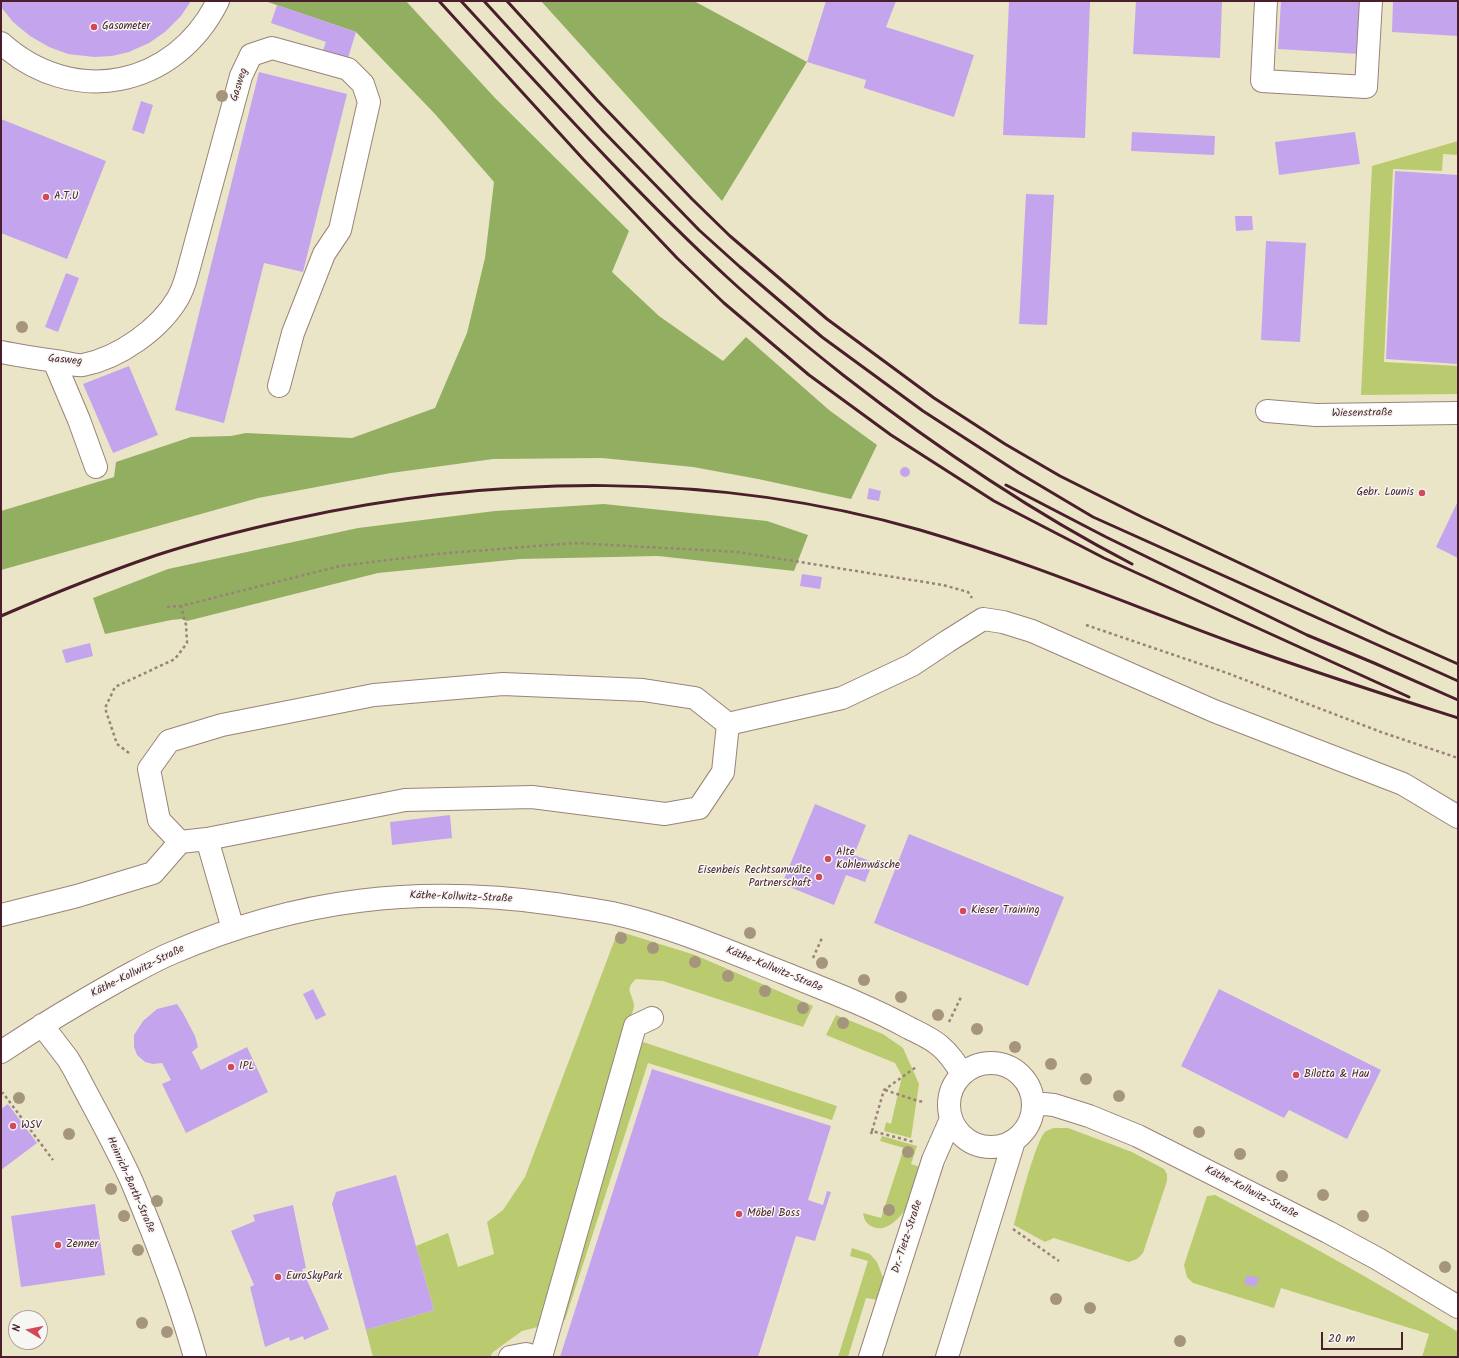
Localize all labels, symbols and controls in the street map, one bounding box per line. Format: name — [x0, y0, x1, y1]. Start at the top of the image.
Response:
place label: Gasometer — [102, 20, 150, 34]
marker: Gasometer — [89, 22, 99, 32]
street label: Gasweg — [228, 67, 252, 103]
place label: A.T.U — [54, 190, 78, 204]
marker: A.T.U — [41, 192, 51, 202]
street label: Gasweg — [47, 353, 83, 369]
street label: Wiesenstraße — [1331, 407, 1393, 421]
place label: Gebr. Lounis — [1356, 486, 1414, 500]
marker: Gebr. Lounis — [1417, 488, 1427, 498]
place label: Alte Kohlenwäsche — [836, 846, 900, 872]
marker: Alte Kohlenwäsche — [823, 854, 833, 864]
place label: Eisenbeis Rechtsanwälte Partnerschaft — [697, 864, 811, 890]
marker: Eisenbeis Rechtsanwälte Partnerschaft — [814, 872, 824, 882]
street label: Käthe-Kollwitz-Straße — [409, 890, 513, 906]
place label: Kieser Training — [971, 904, 1040, 918]
marker: Kieser Training — [958, 906, 968, 916]
street label: Käthe-Kollwitz-Straße — [89, 943, 187, 1001]
street label: Käthe-Kollwitz-Straße — [724, 945, 824, 995]
place label: IPL — [239, 1060, 254, 1074]
marker: IPL — [226, 1062, 236, 1072]
place label: Bilotta & Hau — [1304, 1068, 1369, 1082]
marker: Bilotta & Hau — [1291, 1070, 1301, 1080]
place label: WSV — [21, 1119, 41, 1133]
marker: WSV — [8, 1121, 18, 1131]
street label: Heinrich-Barth-Straße — [103, 1135, 157, 1235]
street label: Käthe-Kollwitz-Straße — [1202, 1164, 1300, 1222]
street label: Dr.-Tietz-Straße — [890, 1199, 926, 1275]
place label: Möbel Boss — [747, 1207, 800, 1221]
marker: Möbel Boss — [734, 1209, 744, 1219]
place label: Zenner — [66, 1238, 98, 1252]
marker: Zenner — [53, 1240, 63, 1250]
place label: EuroSkyPark — [286, 1270, 342, 1284]
marker: EuroSkyPark — [273, 1272, 283, 1282]
north arrow — [8, 1310, 48, 1350]
text: N — [8, 1323, 27, 1333]
scale bar — [1323, 1324, 1405, 1350]
text: 20 m — [1328, 1329, 1355, 1348]

